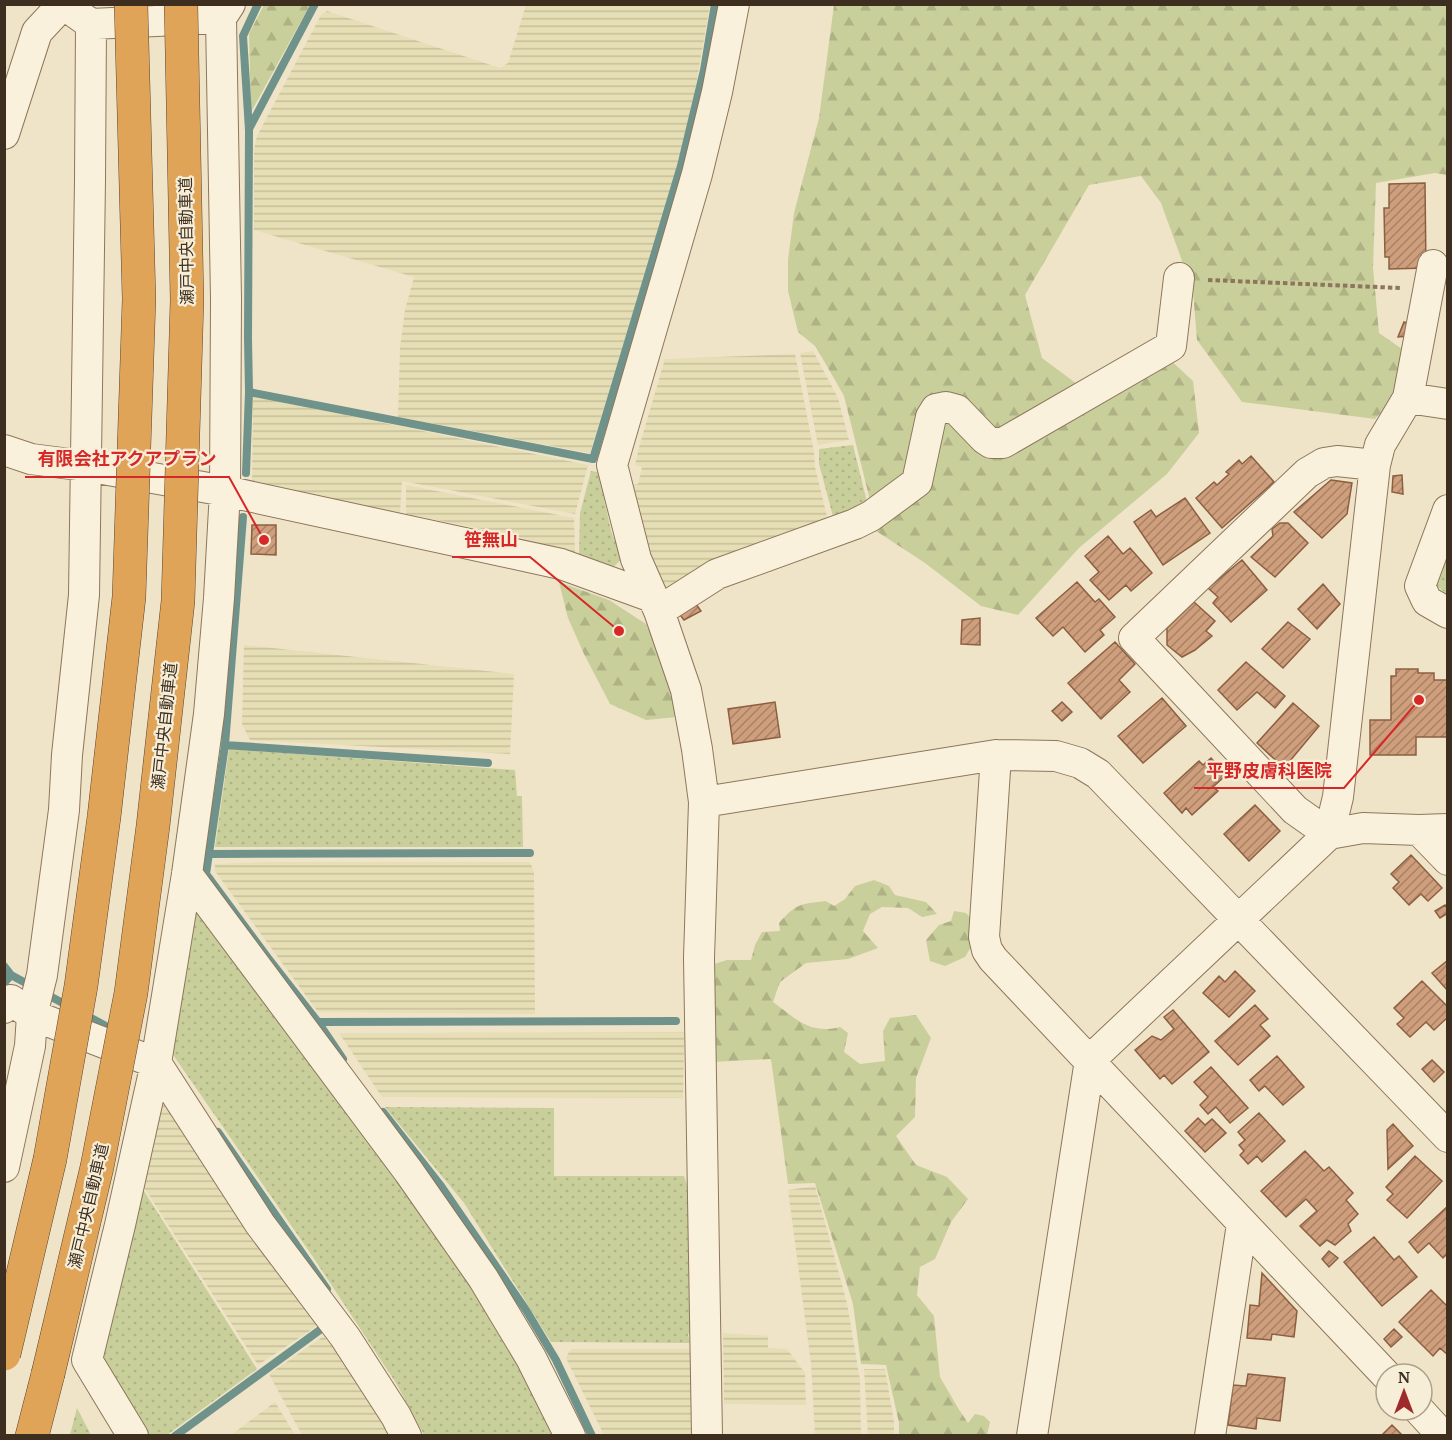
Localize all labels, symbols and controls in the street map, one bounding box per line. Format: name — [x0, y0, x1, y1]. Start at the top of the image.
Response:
street label: 瀬戸中央自動車道 — [174, 177, 198, 305]
callout: 有限会社アクアプラン — [25, 441, 229, 477]
text: 有限会社アクアプラン — [37, 446, 217, 470]
callout: 笹無山 — [452, 521, 530, 557]
text: 笹無山 — [464, 527, 518, 551]
street label: 瀬戸中央自動車道 — [146, 661, 182, 791]
callout: 平野皮膚科医院 — [1194, 752, 1344, 788]
text: 平野皮膚科医院 — [1206, 758, 1332, 782]
street label: 瀬戸中央自動車道 — [63, 1141, 113, 1271]
north arrow — [1374, 1362, 1434, 1422]
text: N — [1398, 1366, 1410, 1388]

